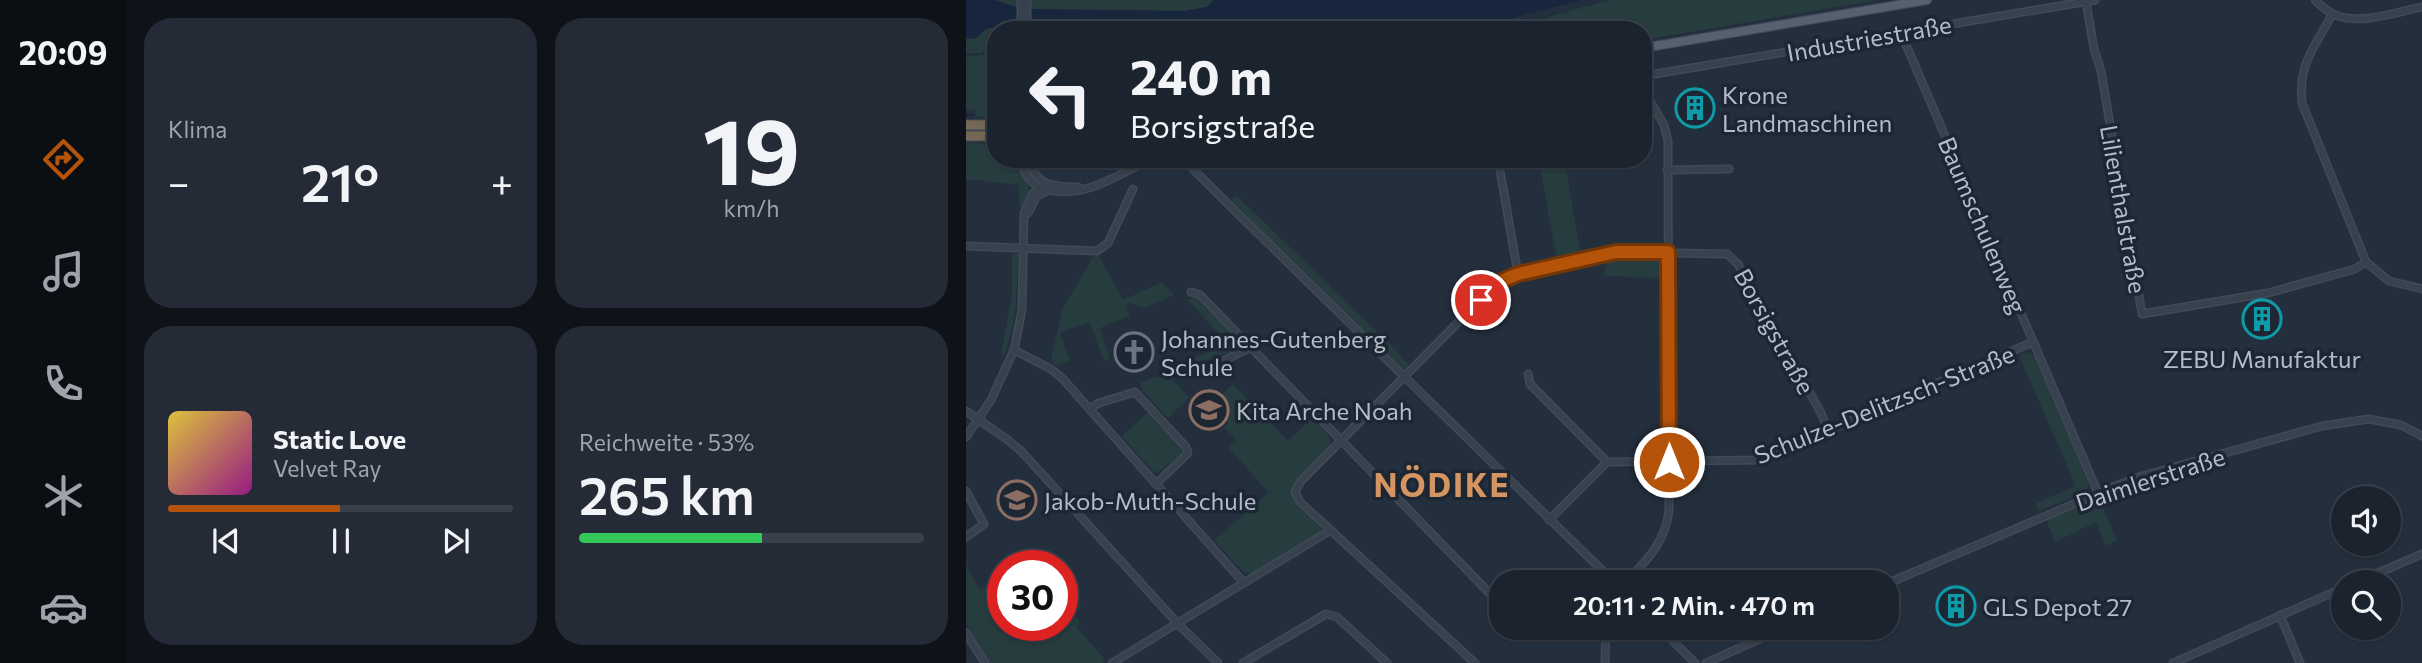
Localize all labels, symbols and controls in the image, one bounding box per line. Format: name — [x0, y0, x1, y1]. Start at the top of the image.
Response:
street label: Industriestraße — [1784, 9, 1954, 67]
text: 20:09 — [19, 32, 107, 72]
text: 240 m — [1130, 45, 1272, 105]
icon: left — [1015, 49, 1106, 140]
place label: Krone Landmaschinen — [1722, 80, 1892, 137]
building icon: Krone Landmaschinen — [1674, 87, 1716, 129]
text: 19 — [703, 92, 800, 204]
text: Borsigstraße — [1130, 105, 1315, 145]
text: Klima — [168, 115, 227, 143]
street label: Lilienthalstraße — [2095, 122, 2153, 296]
street label: Baumschulenweg — [1933, 132, 2033, 318]
icon: directions — [39, 135, 88, 184]
text: 21° — [301, 149, 379, 213]
text: − — [168, 158, 190, 205]
text: + — [491, 158, 513, 205]
text: km/h — [724, 194, 779, 222]
icon: music — [39, 247, 88, 296]
street label: Borsigstraße — [1729, 263, 1821, 399]
pin — [1451, 270, 1511, 330]
icon: arrive — [1462, 281, 1500, 319]
building icon: ZEBU Manufaktur — [2241, 298, 2283, 340]
place label: Johannes-Gutenberg Schule — [1161, 324, 1386, 381]
church icon: Johannes-Gutenberg Schule — [1113, 331, 1155, 373]
street label: Schulze-Delitzsch-Straße — [1750, 339, 2018, 469]
place label: ZEBU Manufaktur — [2163, 344, 2361, 373]
icon: phone — [39, 359, 88, 408]
school or university icon: Kita Arche Noah — [1188, 389, 1230, 431]
place label: Kita Arche Noah — [1236, 396, 1413, 425]
text: Static Love — [273, 423, 406, 454]
position arrow — [1632, 425, 1706, 499]
text: Reichweite · 53% — [579, 428, 754, 456]
street label: Daimlerstraße — [2072, 441, 2228, 517]
text: Velvet Ray — [273, 454, 381, 482]
text: 265 km — [579, 462, 755, 526]
district label: NÖDIKE — [1373, 464, 1511, 504]
icon: climate — [39, 471, 88, 520]
school or university icon: Jakob-Muth-Schule — [996, 479, 1038, 521]
place label: Jakob-Muth-Schule — [1044, 486, 1257, 515]
map controls — [2331, 486, 2401, 640]
button: sound — [2331, 486, 2401, 556]
icon: previous — [207, 522, 245, 560]
icon: pause — [322, 522, 360, 560]
icon: next — [437, 522, 475, 560]
speed limit sign: 30 — [987, 550, 1078, 641]
button: search — [2331, 570, 2401, 640]
icon: car — [39, 583, 88, 632]
building icon: GLS Depot 27 — [1935, 585, 1977, 627]
text: 20:11 · 2 Min. · 470 m — [1573, 589, 1815, 620]
place label: GLS Depot 27 — [1983, 592, 2132, 621]

